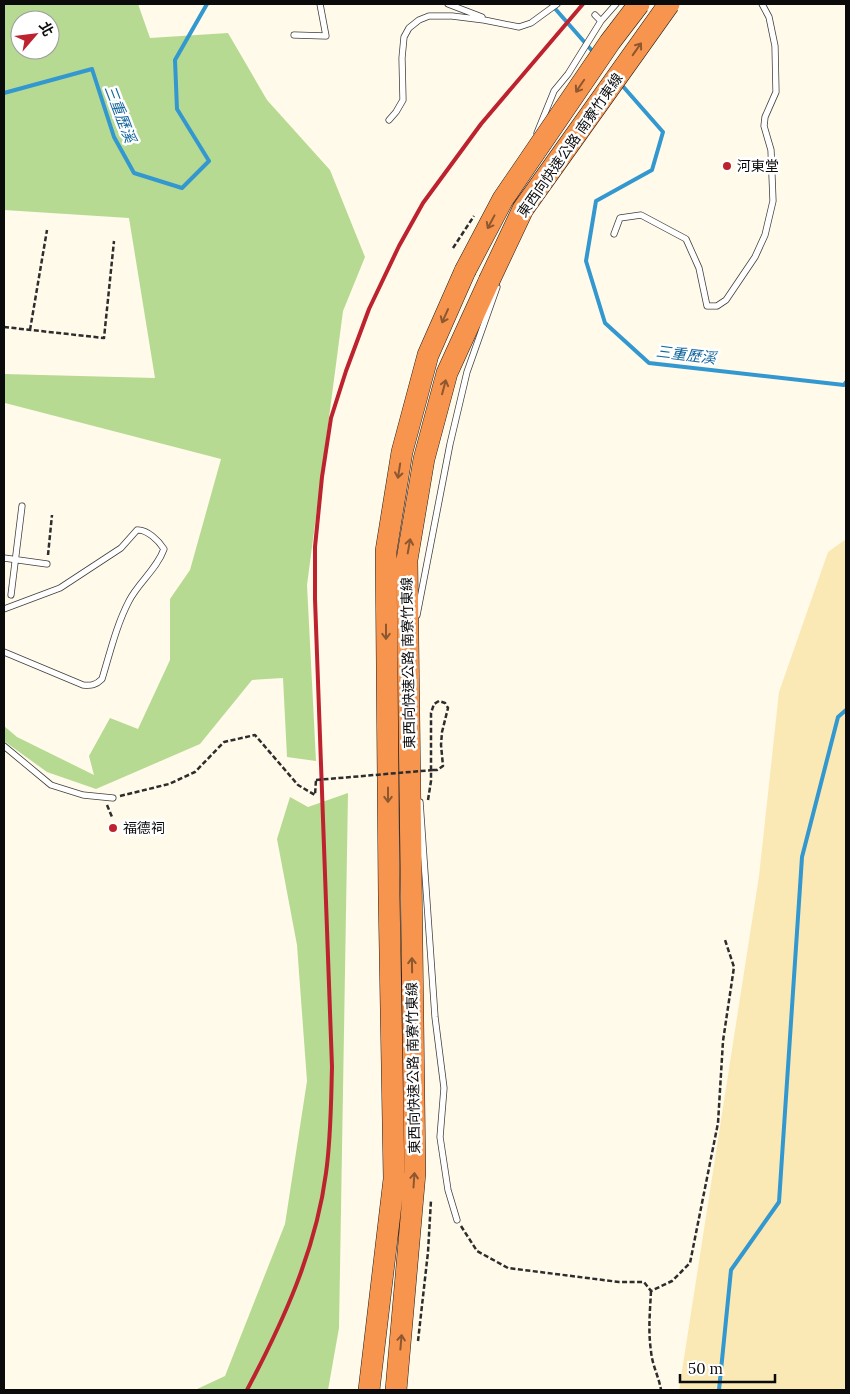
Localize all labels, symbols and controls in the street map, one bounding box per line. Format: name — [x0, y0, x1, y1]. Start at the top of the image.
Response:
north arrow — [10, 10, 60, 60]
text: 北 — [35, 18, 58, 39]
one-way arrow — [632, 42, 642, 56]
street label: 東西向快速公路 南寮竹東線 — [513, 70, 627, 220]
one-way arrow — [575, 79, 585, 93]
water label: 三重歷溪 — [101, 82, 141, 147]
place label: 河東堂 — [737, 157, 779, 175]
marker: 河東堂 — [721, 160, 733, 172]
one-way arrow — [486, 214, 495, 229]
one-way arrow — [440, 308, 450, 323]
water label: 三重歷溪 — [655, 341, 719, 368]
one-way arrow — [439, 380, 449, 396]
one-way arrow — [393, 462, 403, 478]
one-way arrow — [405, 538, 415, 554]
street label: 東西向快速公路 南寮竹東線 — [398, 577, 418, 749]
one-way arrow — [382, 624, 391, 640]
one-way arrow — [383, 786, 393, 802]
place label: 福德祠 — [123, 819, 165, 837]
marker: 福德祠 — [107, 822, 119, 834]
one-way arrow — [407, 957, 417, 974]
street label: 東西向快速公路 南寮竹東線 — [403, 982, 423, 1154]
one-way arrow — [410, 1172, 419, 1188]
one-way arrow — [396, 1334, 405, 1350]
scale bar — [680, 1352, 775, 1384]
text: 50 m — [688, 1359, 723, 1378]

